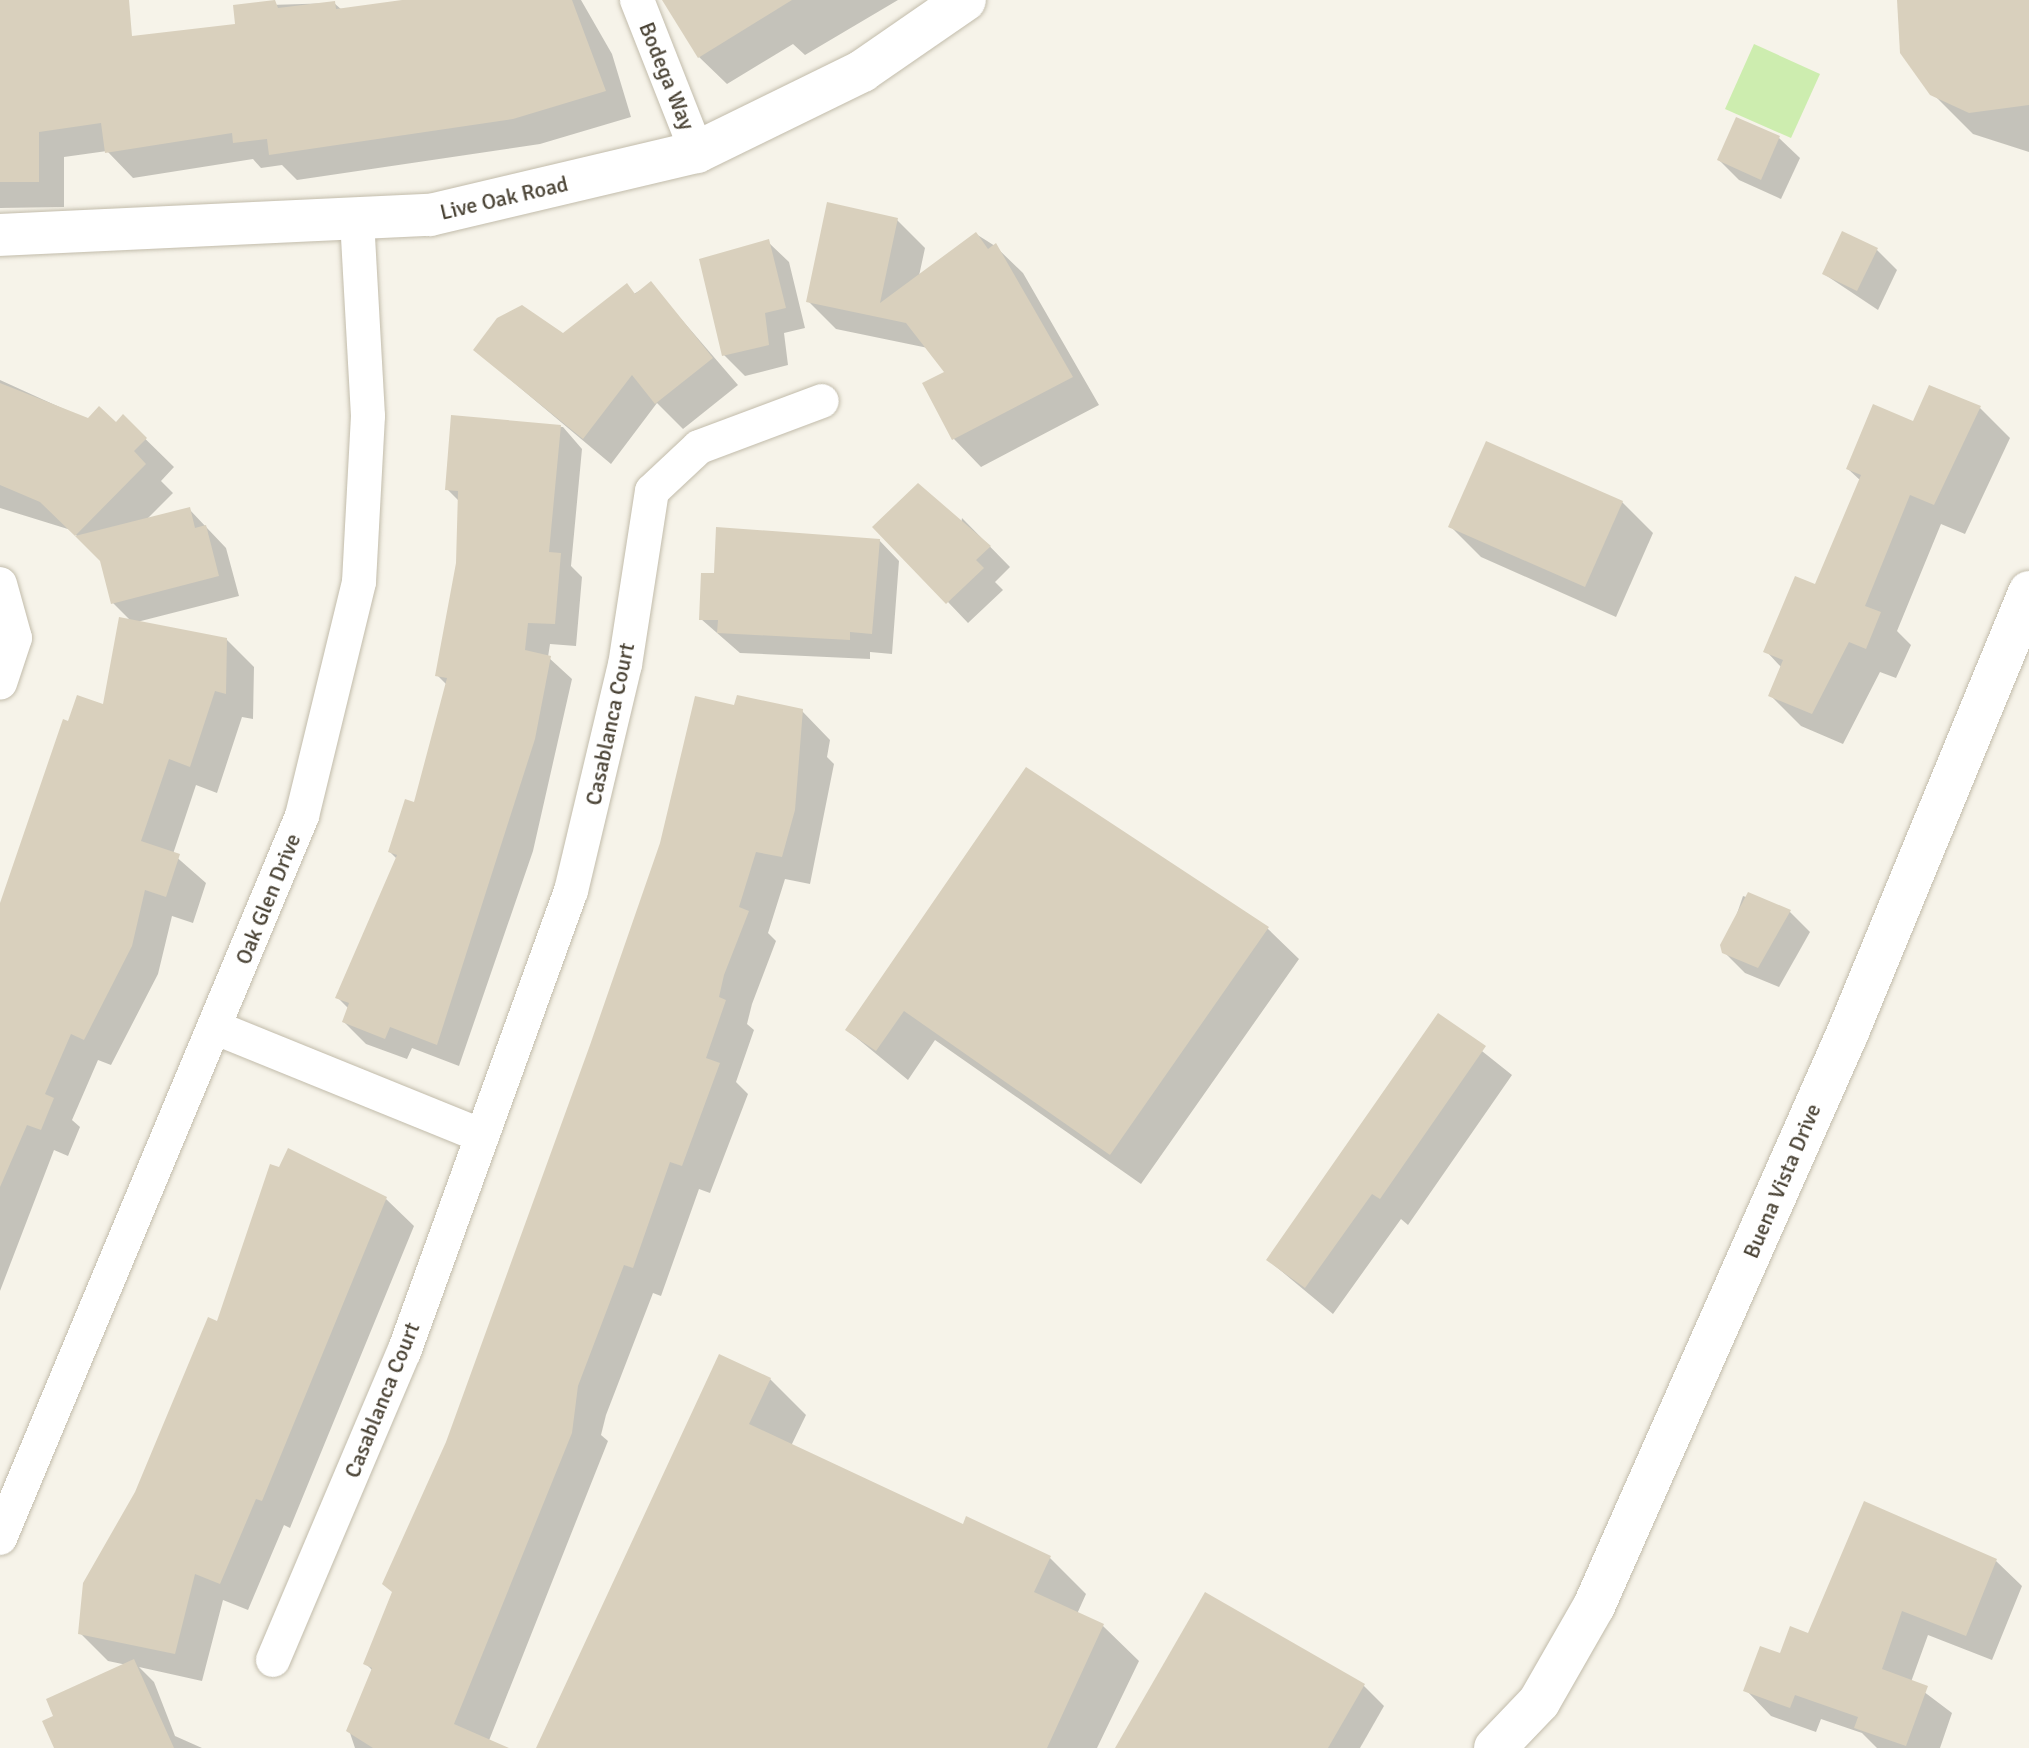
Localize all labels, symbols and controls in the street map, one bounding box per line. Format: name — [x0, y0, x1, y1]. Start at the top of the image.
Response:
street label: Bodega Way — [633, 18, 701, 134]
street label: Live Oak Road — [437, 170, 571, 226]
street label: Casablanca Court — [580, 640, 640, 808]
street label: Oak Glen Drive — [230, 830, 306, 968]
street label: Buena Vista Drive — [1738, 1100, 1826, 1262]
street label: Casablanca Court — [339, 1318, 425, 1482]

